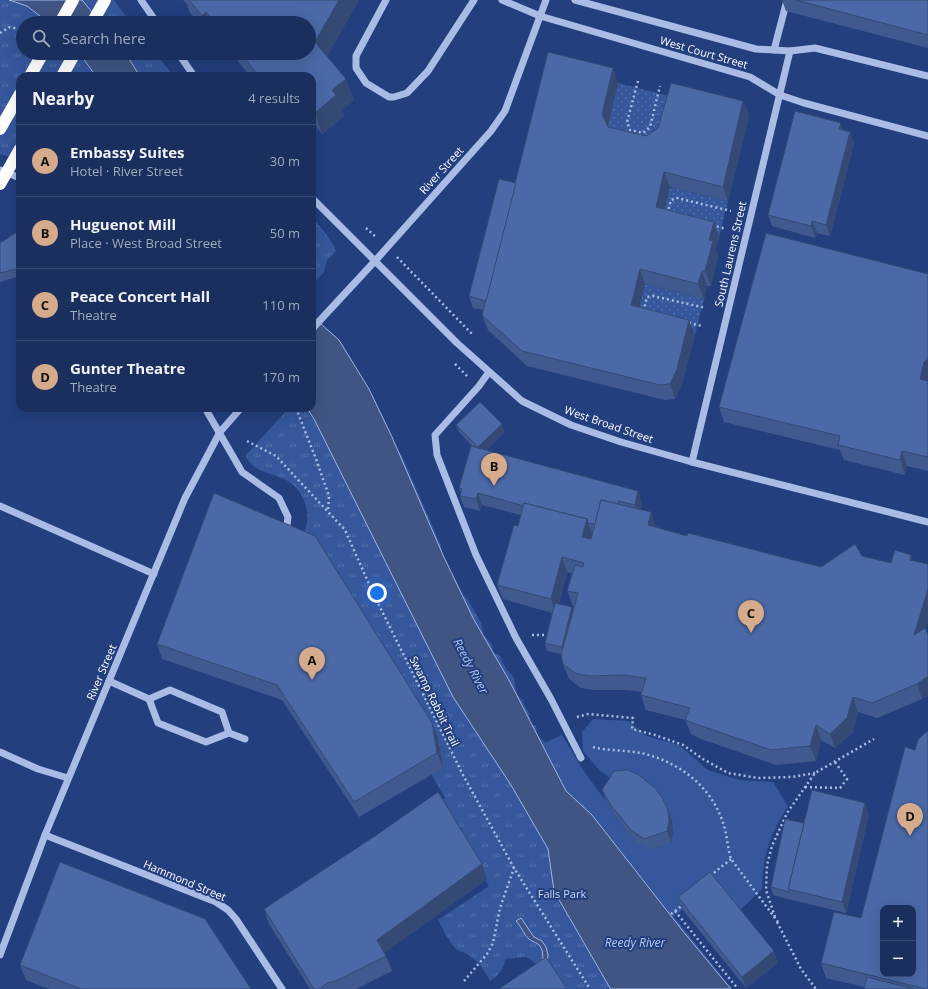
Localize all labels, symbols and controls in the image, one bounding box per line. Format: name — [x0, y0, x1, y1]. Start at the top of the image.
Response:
search box — [16, 16, 316, 60]
icon: search — [30, 27, 52, 49]
text: Search here — [62, 28, 146, 48]
street label: West Court Street — [658, 32, 750, 72]
text: Nearby — [32, 87, 94, 110]
text: 4 results — [248, 89, 300, 107]
text: Embassy Suites — [70, 142, 185, 162]
street label: River Street — [416, 143, 466, 197]
text: A — [41, 152, 49, 170]
text: 30 m — [270, 152, 300, 170]
text: Hotel · River Street — [70, 162, 183, 180]
street label: South Laurens Street — [711, 200, 749, 308]
text: Huguenot Mill — [70, 214, 176, 234]
text: B — [41, 224, 49, 242]
text: 50 m — [270, 224, 300, 242]
text: Place · West Broad Street — [70, 234, 222, 252]
text: Peace Concert Hall — [70, 286, 210, 306]
text: C — [41, 296, 49, 314]
text: 110 m — [262, 296, 300, 314]
text: Theatre — [70, 306, 117, 324]
text: Gunter Theatre — [70, 358, 185, 378]
text: D — [40, 368, 50, 386]
text: 170 m — [262, 368, 300, 386]
text: Theatre — [70, 378, 117, 396]
street label: West Broad Street — [563, 402, 655, 446]
pin: B — [481, 453, 507, 486]
your location — [367, 583, 387, 603]
pin: C — [738, 600, 764, 633]
water label: Reedy River — [449, 635, 493, 698]
street label: River Street — [83, 642, 120, 702]
pin: A — [299, 647, 325, 680]
street label: Swamp Rabbit Trail — [407, 653, 463, 749]
pin: D — [897, 803, 923, 836]
street label: Hammond Street — [141, 856, 229, 904]
park label: Falls Park — [538, 886, 586, 901]
map controls — [880, 905, 916, 977]
button: + — [880, 905, 916, 941]
water label: Reedy River — [605, 934, 667, 951]
button: − — [880, 941, 916, 977]

